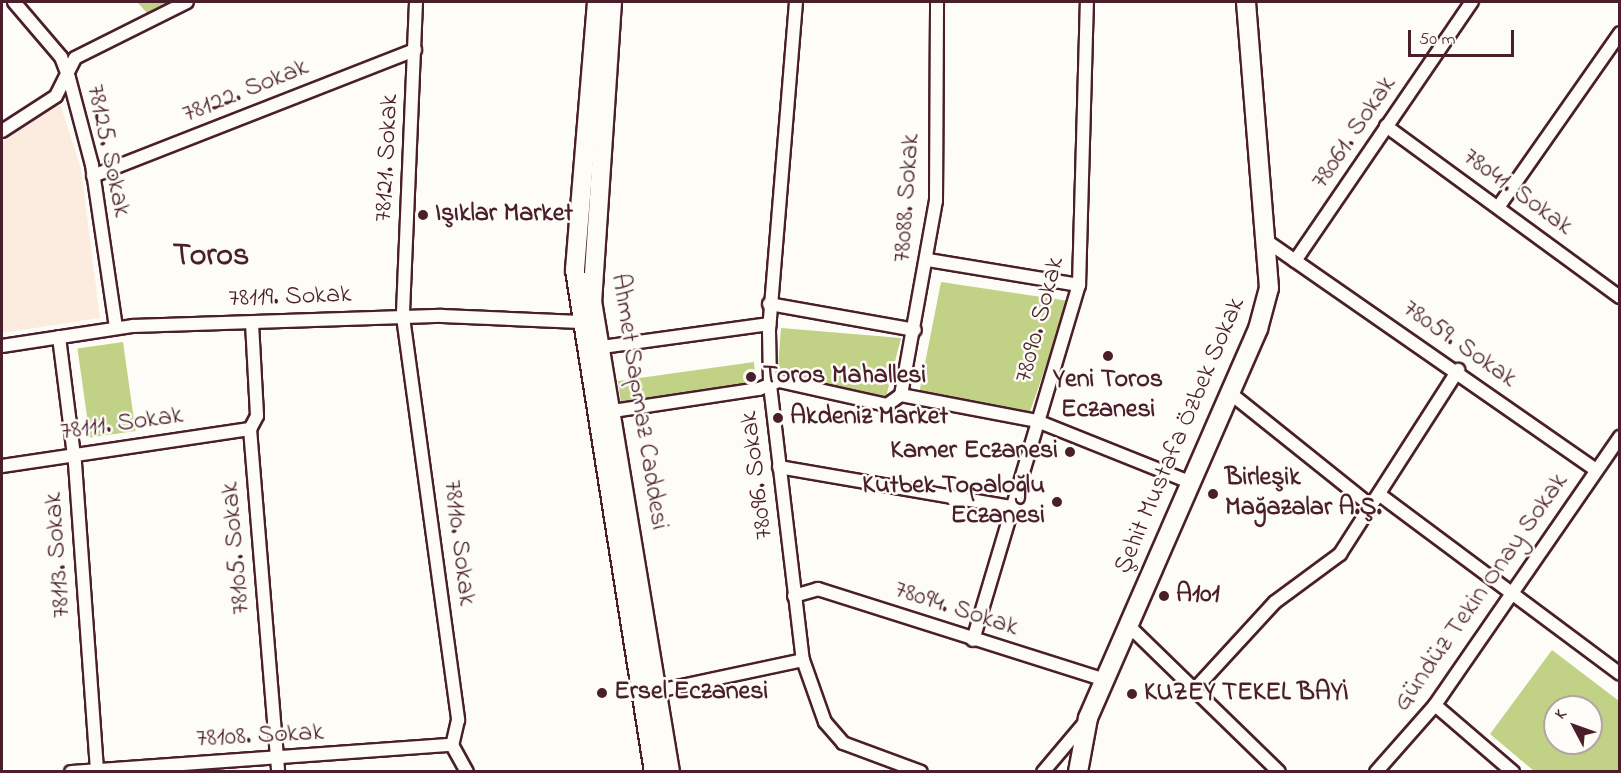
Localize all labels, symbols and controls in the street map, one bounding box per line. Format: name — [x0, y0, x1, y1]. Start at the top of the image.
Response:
scale bar — [1411, 18, 1518, 56]
text: 50 m — [1419, 27, 1456, 53]
street label: 78122. Sokak — [179, 53, 313, 131]
street label: 78061. Sokak — [1306, 71, 1404, 195]
street label: 78125. Sokak — [78, 82, 136, 220]
street label: 78121. Sokak — [369, 93, 407, 223]
street label: 78088. Sokak — [888, 132, 928, 264]
street label: 78041. Sokak — [1456, 143, 1578, 243]
place label: Işıklar Market — [435, 199, 573, 231]
marker: Işıklar Market — [416, 208, 430, 222]
district label: Toros — [173, 238, 249, 276]
street label: 78090. Sokak — [1009, 254, 1073, 386]
street label: Ahmet Sapmaz Caddesi — [602, 272, 674, 532]
street label: 78119. Sokak — [228, 280, 352, 316]
street label: Şehit Mustafa Özbek Sokak — [1109, 293, 1253, 579]
street label: 78059. Sokak — [1396, 294, 1522, 396]
marker: Yeni Toros Eczanesi — [1101, 349, 1115, 363]
place label: Toros Mahallesi — [763, 361, 926, 393]
place label: Yeni Toros Eczanesi — [1053, 365, 1163, 426]
marker: Toros Mahallesi — [744, 370, 758, 384]
street label: 78111. Sokak — [59, 401, 185, 449]
place label: Akdeniz Market — [790, 402, 948, 434]
street label: 78096. Sokak — [735, 409, 781, 541]
marker: Akdeniz Market — [771, 411, 785, 425]
place label: Kamer Eczanesi — [890, 436, 1058, 468]
marker: Kamer Eczanesi — [1063, 445, 1077, 459]
place label: Birleşik Mağazalar A.Ş. — [1225, 463, 1382, 524]
street label: Gündüz Tekin Onay Sokak — [1388, 468, 1576, 718]
place label: Kutbek Topaloğlu Eczanesi — [862, 471, 1045, 532]
street label: 78110. Sokak — [435, 478, 481, 608]
street label: 78105. Sokak — [216, 480, 258, 616]
marker: Birleşik Mağazalar A.Ş. — [1206, 487, 1220, 501]
street label: 78113. Sokak — [39, 491, 79, 619]
marker: Kutbek Topaloğlu Eczanesi — [1050, 495, 1064, 509]
street label: 78094. Sokak — [890, 575, 1022, 645]
place label: A101 — [1176, 580, 1220, 612]
marker: A101 — [1157, 589, 1171, 603]
place label: Ersel Eczanesi — [614, 677, 768, 709]
place label: KUZEY TEKEL BAYİ — [1144, 678, 1349, 710]
marker: Ersel Eczanesi — [595, 686, 609, 700]
marker: KUZEY TEKEL BAYİ — [1125, 687, 1139, 701]
north arrow — [1543, 695, 1603, 755]
text: K — [1549, 704, 1573, 725]
street label: 78108. Sokak — [195, 718, 325, 756]

